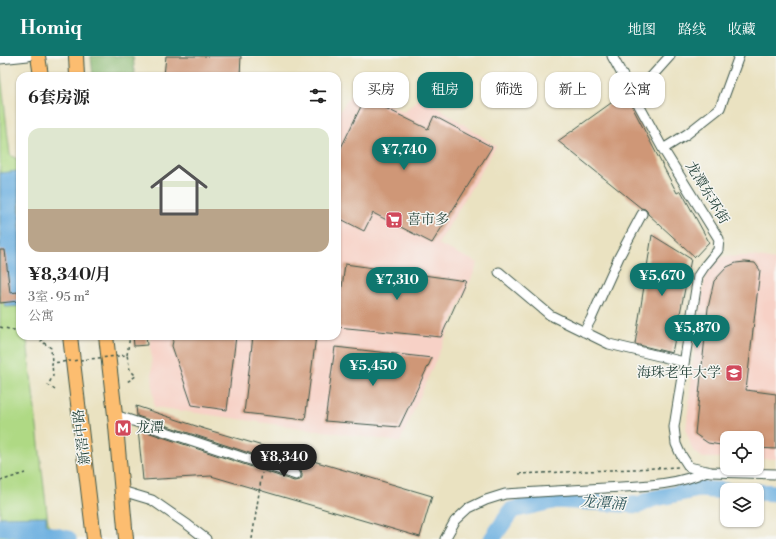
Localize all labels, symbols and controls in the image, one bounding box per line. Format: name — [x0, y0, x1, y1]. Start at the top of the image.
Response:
text: Homiq — [20, 16, 82, 40]
text: 地图 — [628, 21, 656, 39]
text: 路线 — [678, 21, 706, 39]
text: 收藏 — [728, 21, 756, 39]
chip: 买房 — [353, 72, 409, 108]
chip: 租房 — [417, 72, 473, 108]
chip: 筛选 — [481, 72, 537, 108]
chip: 新上 — [545, 72, 601, 108]
chip: 公寓 — [609, 72, 665, 108]
icon: filters — [307, 85, 329, 107]
text: 6套房源 — [28, 87, 90, 109]
pin: ¥7,740 — [371, 137, 437, 171]
text: ¥7,740 — [381, 142, 427, 158]
icon: home — [143, 154, 215, 226]
street label: 龙潭东环街 — [681, 158, 733, 228]
supermarket icon: 喜市多 — [384, 210, 404, 230]
place label: 喜市多 — [407, 211, 449, 229]
pin: ¥5,670 — [629, 263, 695, 297]
text: ¥8,340/月 — [28, 264, 112, 286]
pin: ¥7,310 — [364, 267, 430, 301]
text: ¥5,670 — [639, 268, 685, 284]
text: ¥7,310 — [375, 272, 419, 288]
text: 3室 · 95 m² — [28, 289, 89, 305]
text: 公寓 — [28, 308, 54, 324]
pin: ¥5,870 — [664, 315, 730, 349]
text: ¥5,870 — [674, 320, 720, 336]
pin: ¥5,450 — [340, 353, 406, 387]
text: ¥5,450 — [349, 358, 397, 374]
school or university icon: 海珠老年大学 — [724, 363, 744, 383]
place label: 海珠老年大学 — [637, 364, 721, 382]
street label: 新滘中路 — [70, 408, 94, 466]
metro station icon: 龙潭 — [113, 418, 133, 438]
place label: 龙潭 — [136, 419, 164, 437]
map controls — [720, 431, 764, 527]
button: locate — [720, 431, 764, 475]
pin: ¥8,340 — [251, 444, 317, 478]
text: ¥8,340 — [260, 449, 308, 465]
button: layers — [720, 483, 764, 527]
water label: 龙潭涌 — [580, 492, 628, 514]

